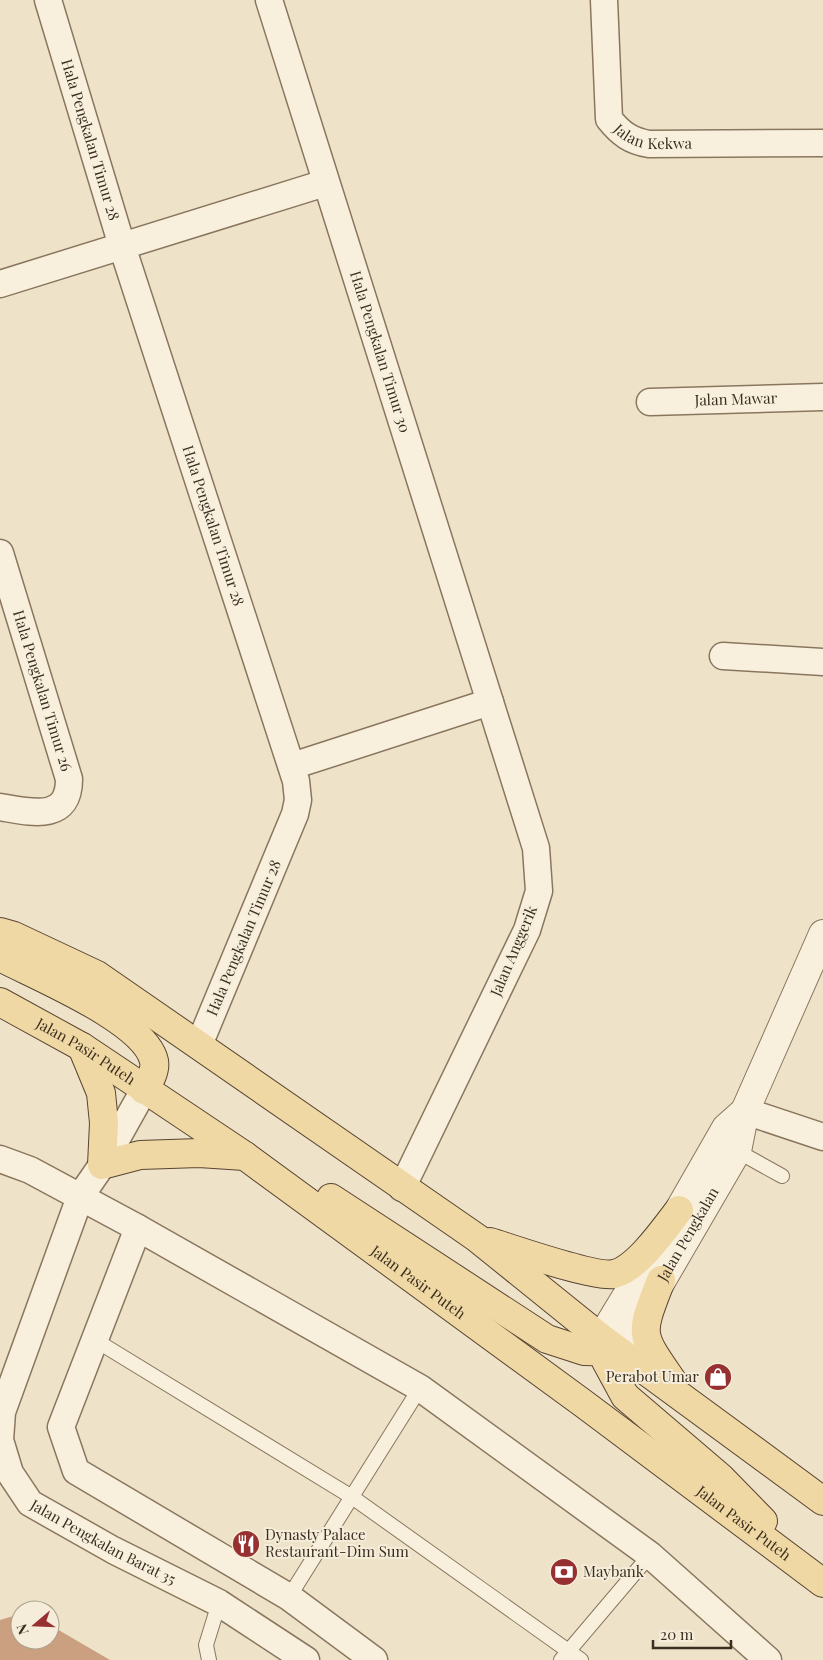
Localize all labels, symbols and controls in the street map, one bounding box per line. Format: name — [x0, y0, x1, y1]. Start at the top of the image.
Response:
street label: Hala Pengkalan Timur 28 — [57, 56, 125, 223]
street label: Jalan Kekwa — [609, 118, 693, 153]
street label: Hala Pengkalan Timur 30 — [346, 268, 416, 435]
street label: Jalan Mawar — [693, 387, 778, 410]
street label: Hala Pengkalan Timur 28 — [178, 443, 249, 608]
street label: Hala Pengkalan Timur 26 — [9, 607, 77, 774]
street label: Hala Pengkalan Timur 28 — [201, 856, 285, 1019]
street label: Jalan Anggerik — [485, 901, 541, 1000]
street label: Jalan Pasir Puteh — [32, 1012, 140, 1089]
street label: Jalan Pengkalan — [652, 1183, 723, 1286]
street label: Jalan Pasir Puteh — [366, 1240, 470, 1323]
shop icon: Perabot Umar — [703, 1362, 733, 1392]
place label: Perabot Umar — [606, 1366, 699, 1386]
street label: Jalan Pasir Puteh — [692, 1480, 796, 1565]
street label: Jalan Pengkalan Barat 35 — [26, 1494, 179, 1589]
place label: Dynasty Palace Restaurant-Dim Sum — [265, 1524, 410, 1561]
restaurant icon: Dynasty Palace Restaurant-Dim Sum — [231, 1529, 261, 1559]
bank icon: Maybank — [549, 1557, 579, 1587]
place label: Maybank — [583, 1561, 645, 1581]
north arrow — [10, 1600, 60, 1650]
scale bar — [653, 1618, 730, 1650]
text: N — [12, 1622, 33, 1637]
text: 20 m — [660, 1624, 694, 1644]

